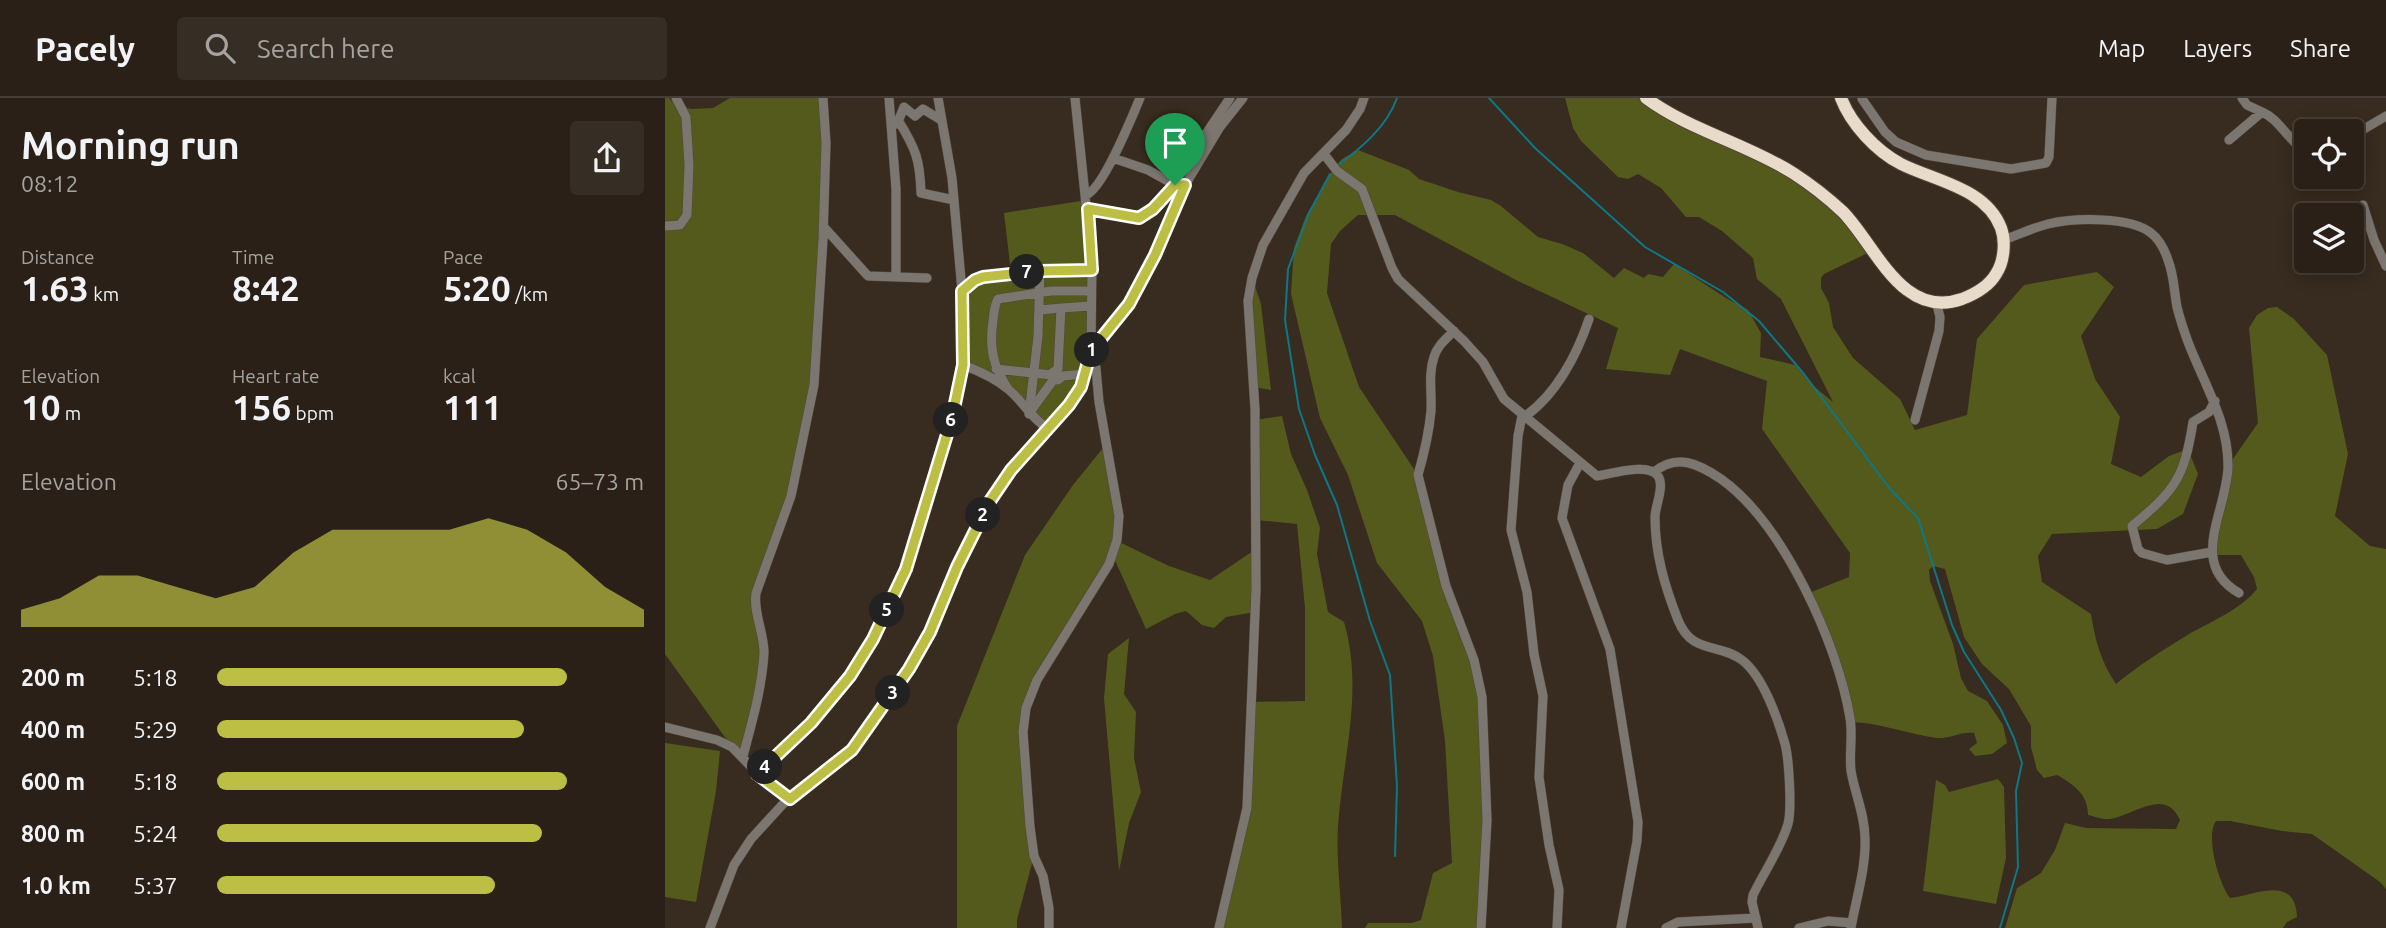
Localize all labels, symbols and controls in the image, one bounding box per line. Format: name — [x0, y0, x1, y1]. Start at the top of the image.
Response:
search box — [177, 17, 667, 80]
icon: search — [201, 29, 239, 67]
text: Pacely — [35, 30, 135, 67]
text: Search here — [257, 34, 395, 63]
text: Map — [2098, 35, 2145, 62]
text: Layers — [2183, 35, 2252, 62]
text: Share — [2290, 35, 2351, 62]
pin — [1145, 113, 1205, 185]
map controls — [2294, 119, 2364, 273]
button: locate — [2294, 119, 2364, 189]
button: share — [570, 121, 644, 195]
text: Morning run — [21, 124, 240, 166]
icon: arrive — [1156, 124, 1194, 162]
text: 08:12 — [21, 171, 79, 196]
button: layers — [2294, 203, 2364, 273]
text: Distance — [21, 246, 95, 268]
text: Time — [232, 246, 274, 268]
text: Pace — [443, 246, 483, 268]
pin: 7 — [1009, 254, 1045, 290]
text: 7 — [1021, 260, 1032, 282]
text: 1.63 — [21, 268, 89, 308]
text: 8:42 — [232, 268, 300, 308]
text: 5:20 — [443, 268, 511, 308]
text: km — [89, 283, 119, 305]
text: /km — [511, 283, 548, 305]
pin: 1 — [1075, 332, 1109, 368]
text: 1 — [1086, 338, 1097, 360]
text: Elevation — [21, 365, 100, 387]
text: Heart rate — [232, 365, 319, 387]
text: kcal — [443, 365, 476, 387]
text: 10 — [21, 387, 60, 427]
text: 156 — [232, 387, 291, 427]
text: 111 — [443, 387, 502, 427]
text: m — [60, 402, 81, 424]
text: bpm — [291, 402, 334, 424]
pin: 6 — [933, 402, 969, 438]
text: 6 — [945, 408, 956, 430]
text: Elevation — [21, 469, 117, 494]
text: 65–73 m — [556, 469, 644, 494]
pin: 2 — [965, 498, 1001, 532]
text: 2 — [977, 503, 988, 525]
pin: 5 — [869, 592, 905, 628]
text: 5 — [881, 598, 892, 620]
text: 200 m — [21, 665, 85, 690]
text: 5:18 — [133, 665, 178, 690]
pin: 3 — [875, 676, 911, 710]
text: 3 — [887, 681, 898, 703]
text: 400 m — [21, 717, 85, 742]
text: 5:29 — [133, 717, 178, 742]
pin: 4 — [747, 750, 783, 784]
text: 4 — [759, 755, 770, 777]
text: 600 m — [21, 769, 85, 794]
text: 5:18 — [133, 769, 178, 794]
text: 800 m — [21, 821, 85, 846]
text: 5:24 — [133, 821, 178, 846]
text: 1.0 km — [21, 873, 91, 898]
text: 5:37 — [133, 873, 178, 898]

